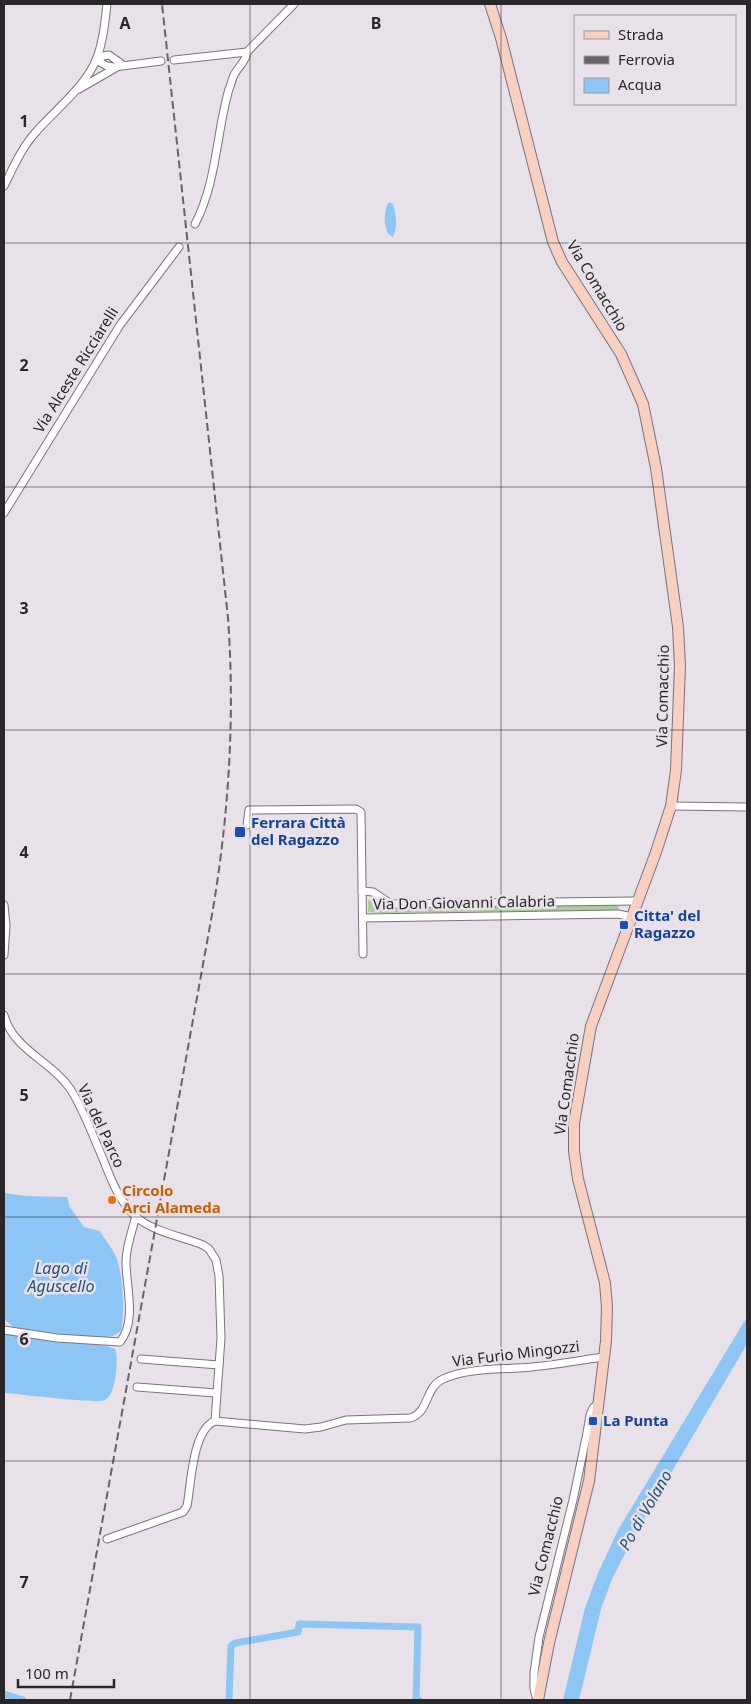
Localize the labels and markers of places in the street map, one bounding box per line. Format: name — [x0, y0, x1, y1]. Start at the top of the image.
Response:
place label: Ferrara Città del Ragazzo — [251, 812, 346, 849]
marker: Ferrara Città del Ragazzo — [233, 825, 247, 839]
place label: Citta' del Ragazzo — [634, 905, 701, 942]
marker: Citta' del Ragazzo — [618, 919, 630, 931]
place label: Circolo Arci Alameda — [122, 1180, 221, 1217]
marker: Circolo Arci Alameda — [106, 1194, 118, 1206]
place label: La Punta — [603, 1410, 669, 1430]
marker: La Punta — [587, 1415, 599, 1427]

